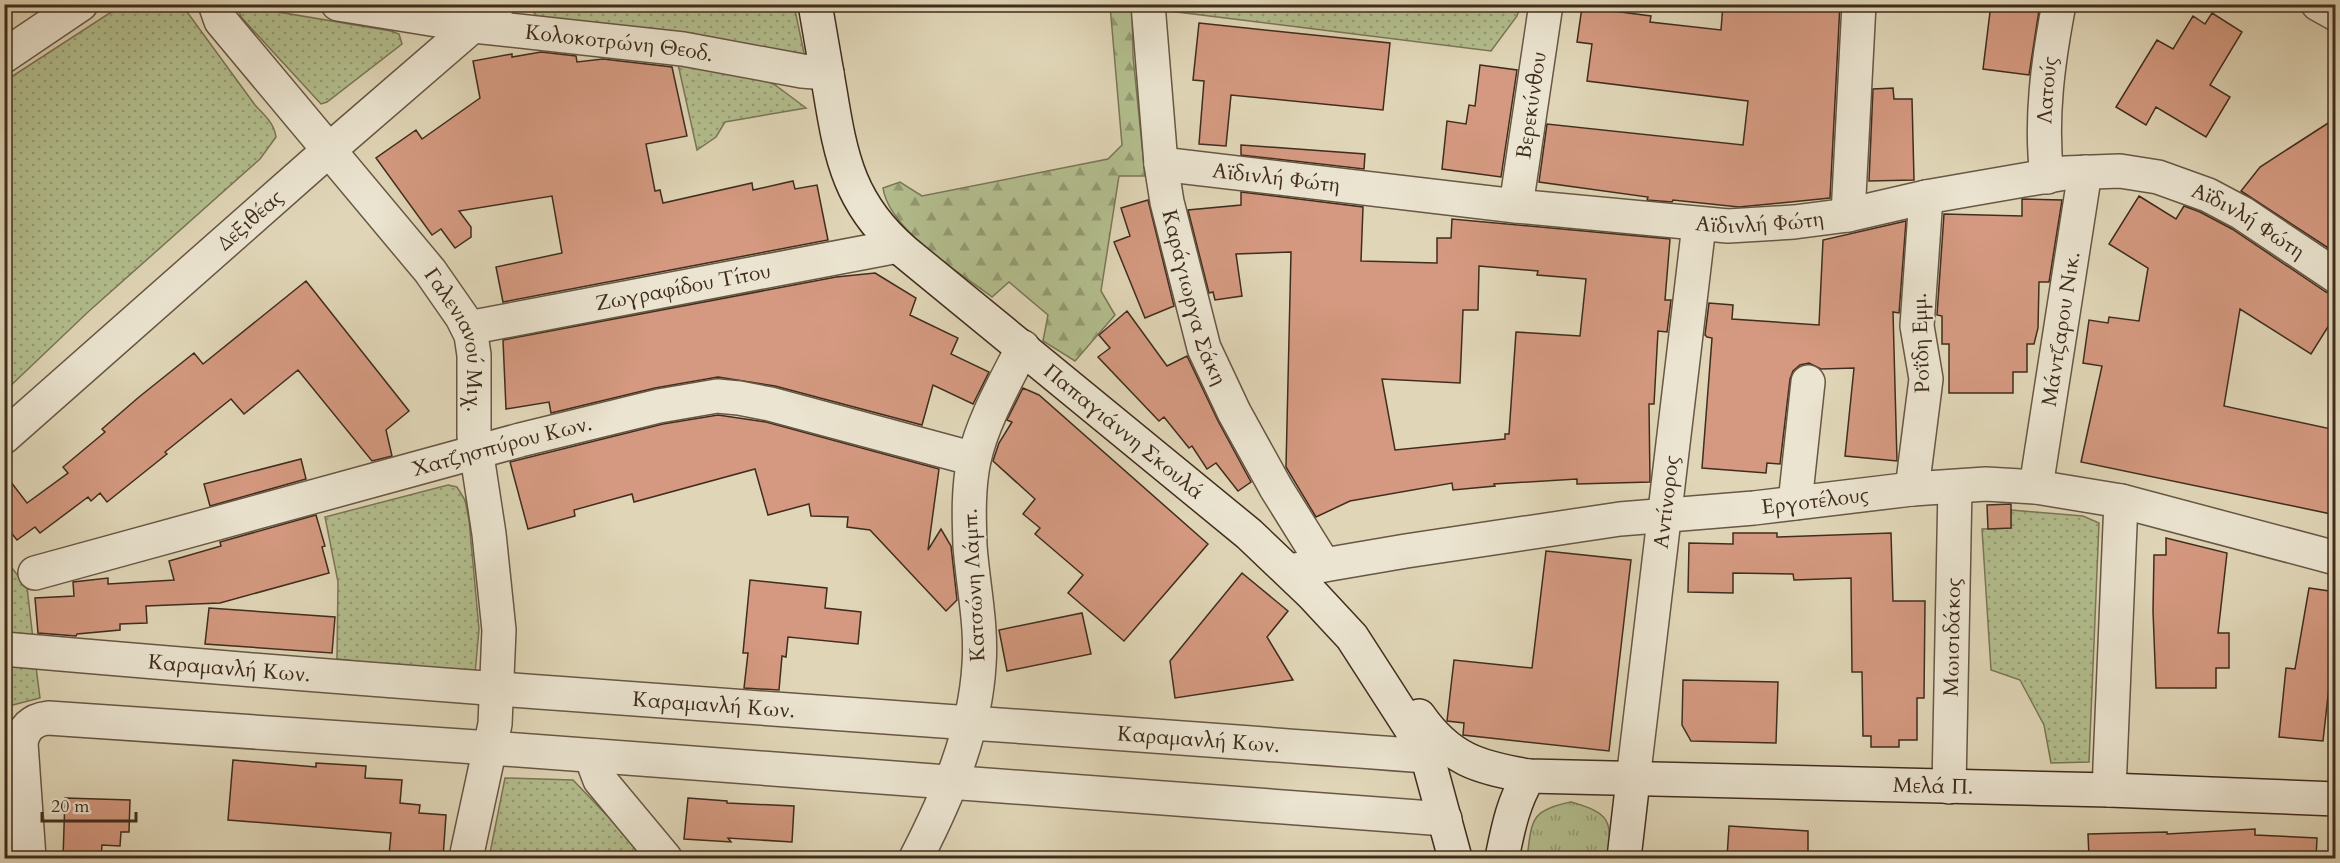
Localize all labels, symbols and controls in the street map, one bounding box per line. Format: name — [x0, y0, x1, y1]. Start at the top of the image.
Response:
street label: Κολοκοτρώνη Θεοδ. — [524, 17, 716, 69]
street label: Βερεκύνθου — [1509, 49, 1553, 161]
street label: Λατούς — [2030, 55, 2064, 124]
street label: Αϊδινλή Φώτη — [1211, 156, 1341, 200]
street label: Αϊδινλή Φώτη — [2187, 176, 2311, 266]
street label: Δεξιθέας — [211, 183, 289, 257]
street label: Αϊδινλή Φώτη — [1694, 204, 1825, 240]
street label: Καράγιωργα Σάκη — [1155, 206, 1234, 390]
street label: Μάντζαρου Νικ. — [2034, 249, 2087, 408]
street label: Ζωγραφίδου Τίτου — [593, 256, 773, 318]
street label: Γαλενιανού Μιχ. — [417, 262, 489, 412]
street label: Ροΐδη Εμμ. — [1905, 292, 1937, 394]
street label: Παπαγιάννη Σκουλά — [1038, 357, 1211, 506]
street label: Χατζησπύρου Κων. — [409, 408, 595, 483]
street label: Αντίνορος — [1646, 454, 1686, 550]
street label: Εργοτέλους — [1760, 480, 1870, 521]
street label: Κατσώνη Λάμπ. — [956, 508, 992, 662]
street label: Μωισιδάκος — [1936, 577, 1968, 697]
street label: Καραμανλή Κων. — [147, 647, 312, 689]
street label: Καραμανλή Κων. — [632, 684, 796, 725]
street label: Καραμανλή Κων. — [1116, 719, 1281, 760]
street label: Μελά Π. — [1893, 770, 1974, 801]
scale bar — [42, 785, 136, 823]
text: 20 m — [51, 794, 90, 819]

